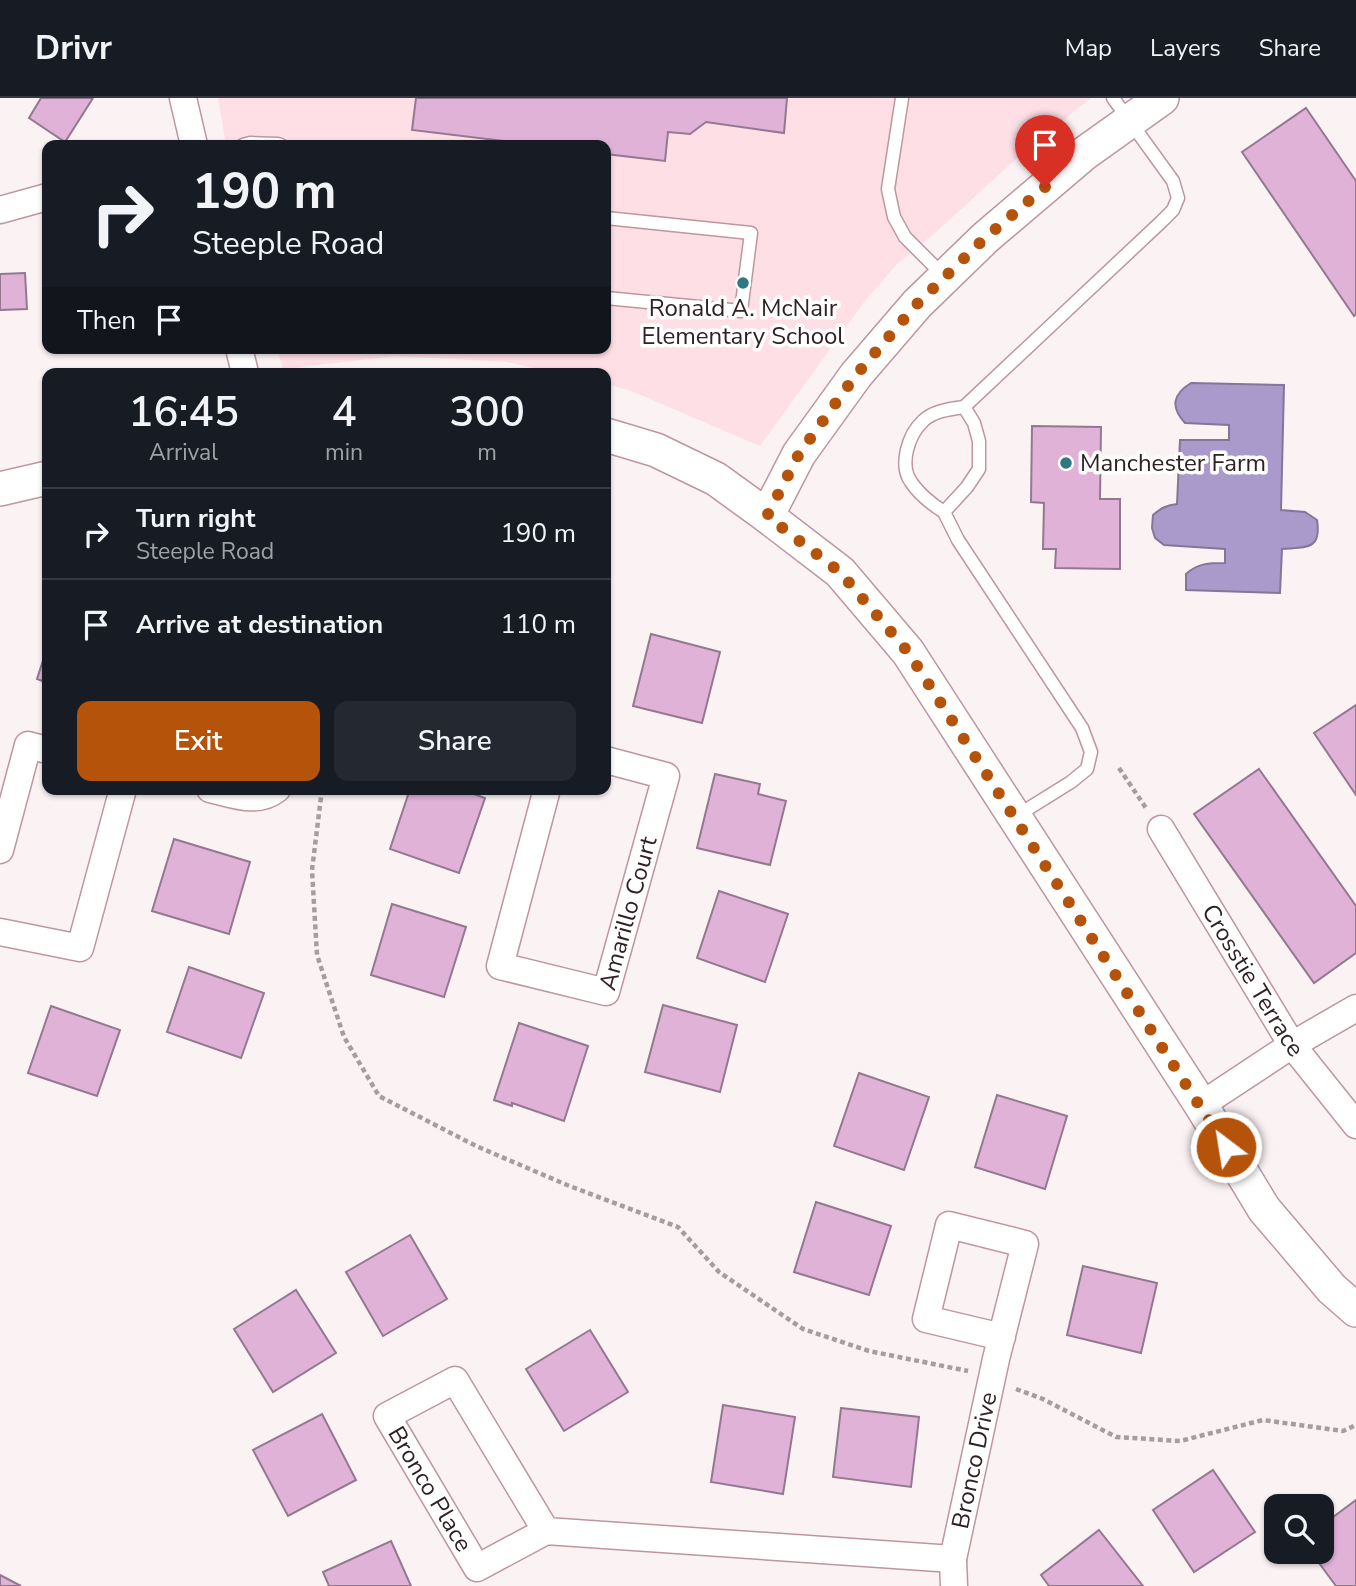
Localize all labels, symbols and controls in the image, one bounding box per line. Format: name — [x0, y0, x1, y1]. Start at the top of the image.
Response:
text: Drivr — [35, 26, 112, 71]
text: Map — [1065, 32, 1112, 64]
text: Layers — [1150, 32, 1221, 64]
text: Share — [1259, 32, 1321, 64]
pin — [1015, 115, 1075, 187]
icon: arrive — [1026, 126, 1064, 164]
text: 190 m — [192, 158, 336, 225]
icon: right — [77, 168, 168, 259]
text: Steeple Road — [192, 222, 384, 265]
marker: Ronald A. McNair Elementary School — [735, 275, 751, 291]
place label: Ronald A. McNair Elementary School — [642, 292, 844, 352]
icon: arrive — [150, 301, 188, 339]
text: Then — [77, 303, 136, 338]
text: 16:45 — [128, 384, 239, 441]
text: 4 — [331, 384, 357, 441]
text: 300 — [449, 384, 525, 441]
text: Arrival — [149, 437, 218, 468]
text: min — [325, 437, 363, 468]
text: m — [477, 437, 497, 468]
place label: Manchester Farm — [1080, 447, 1266, 479]
marker: Manchester Farm — [1058, 455, 1074, 471]
text: Turn right — [136, 501, 255, 536]
icon: right — [77, 515, 115, 553]
text: 190 m — [500, 516, 576, 551]
text: Steeple Road — [136, 536, 274, 567]
icon: arrive — [77, 606, 115, 644]
text: Arrive at destination — [136, 607, 383, 642]
text: 110 m — [500, 607, 576, 642]
button: Exit — [77, 701, 320, 781]
button: Share — [334, 701, 576, 781]
street label: Amarillo Court — [591, 832, 665, 994]
street label: Crosstie Terrace — [1194, 898, 1311, 1063]
position arrow — [1189, 1110, 1263, 1184]
street label: Bronco Drive — [944, 1389, 1004, 1532]
street label: Bronco Place — [381, 1420, 480, 1558]
map controls — [1264, 1494, 1334, 1564]
button: search — [1264, 1494, 1334, 1564]

